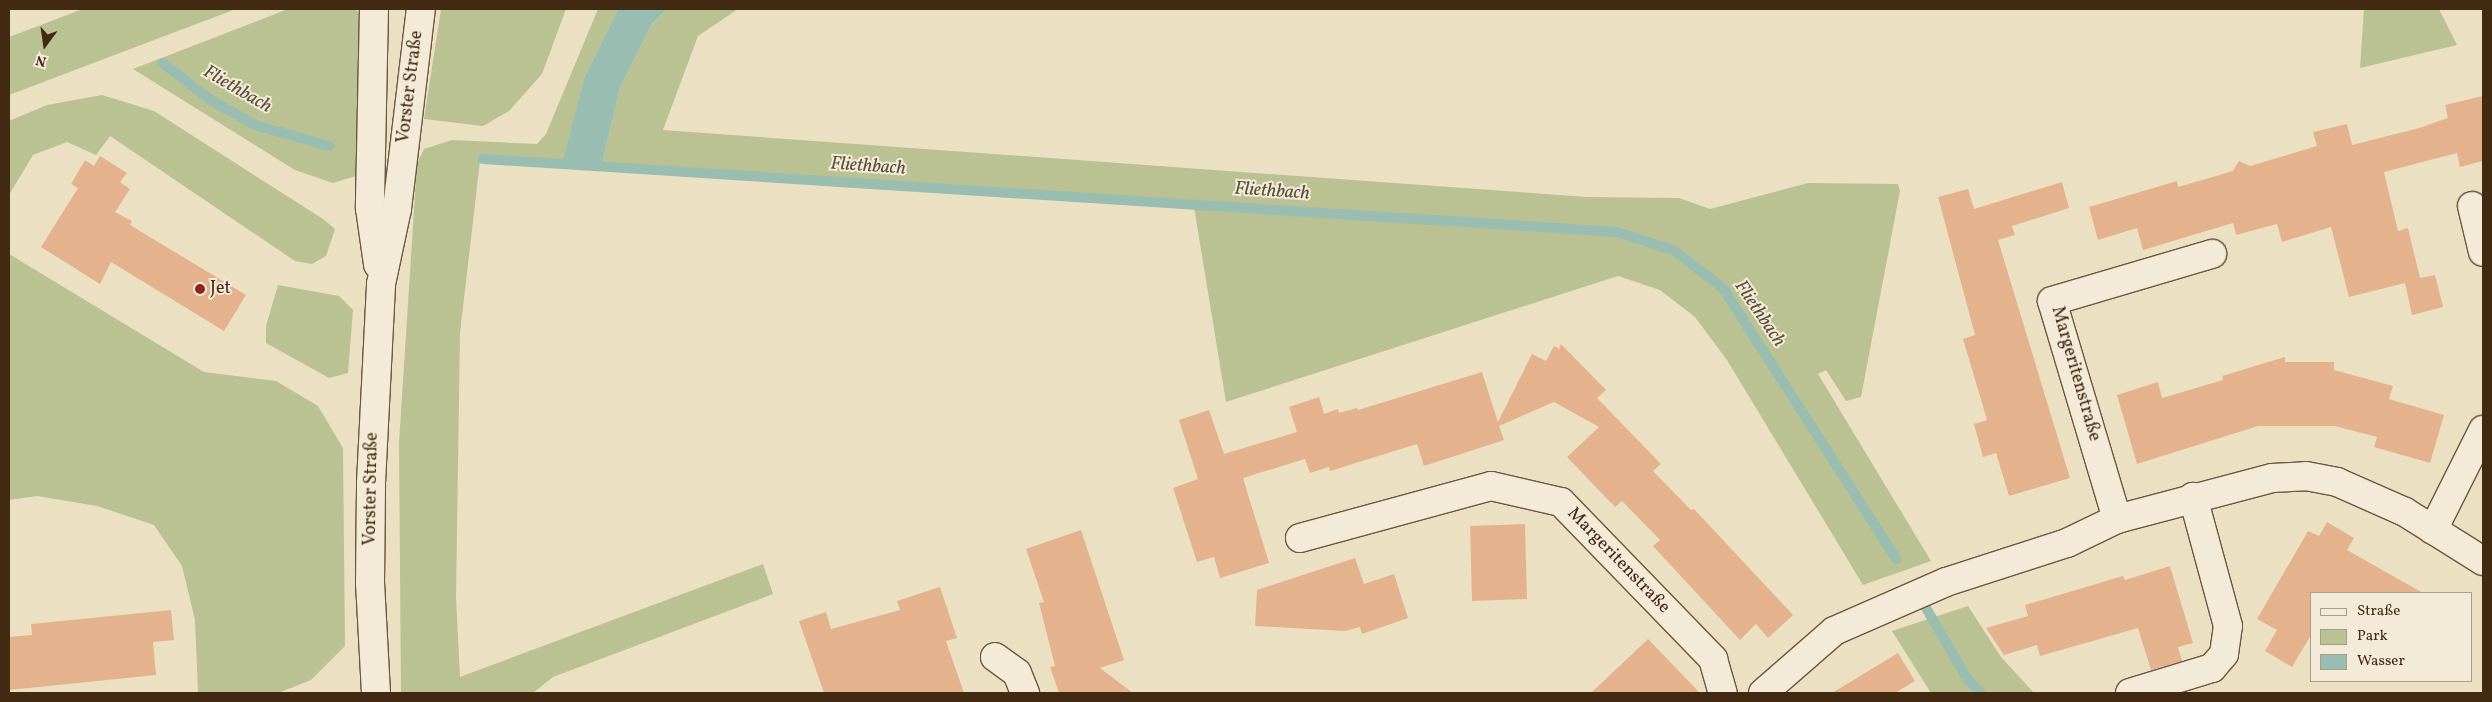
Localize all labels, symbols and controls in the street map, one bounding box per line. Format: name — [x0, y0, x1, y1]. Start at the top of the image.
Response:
north arrow — [20, 20, 70, 70]
street label: Vorster Straße — [393, 29, 429, 145]
text: N — [34, 50, 48, 70]
water label: Fliethbach — [199, 61, 275, 119]
water label: Fliethbach — [829, 153, 907, 181]
water label: Fliethbach — [1233, 178, 1311, 206]
water label: Fliethbach — [1728, 276, 1790, 352]
place label: Jet — [210, 278, 231, 300]
marker: Jet — [194, 283, 206, 295]
street label: Margeritenstraße — [2045, 304, 2105, 444]
street label: Vorster Straße — [360, 432, 384, 546]
street label: Margeritenstraße — [1562, 503, 1674, 619]
legend — [2310, 592, 2472, 682]
text: Straße — [2357, 601, 2400, 622]
text: Park — [2357, 626, 2388, 647]
text: Wasser — [2357, 651, 2405, 672]

